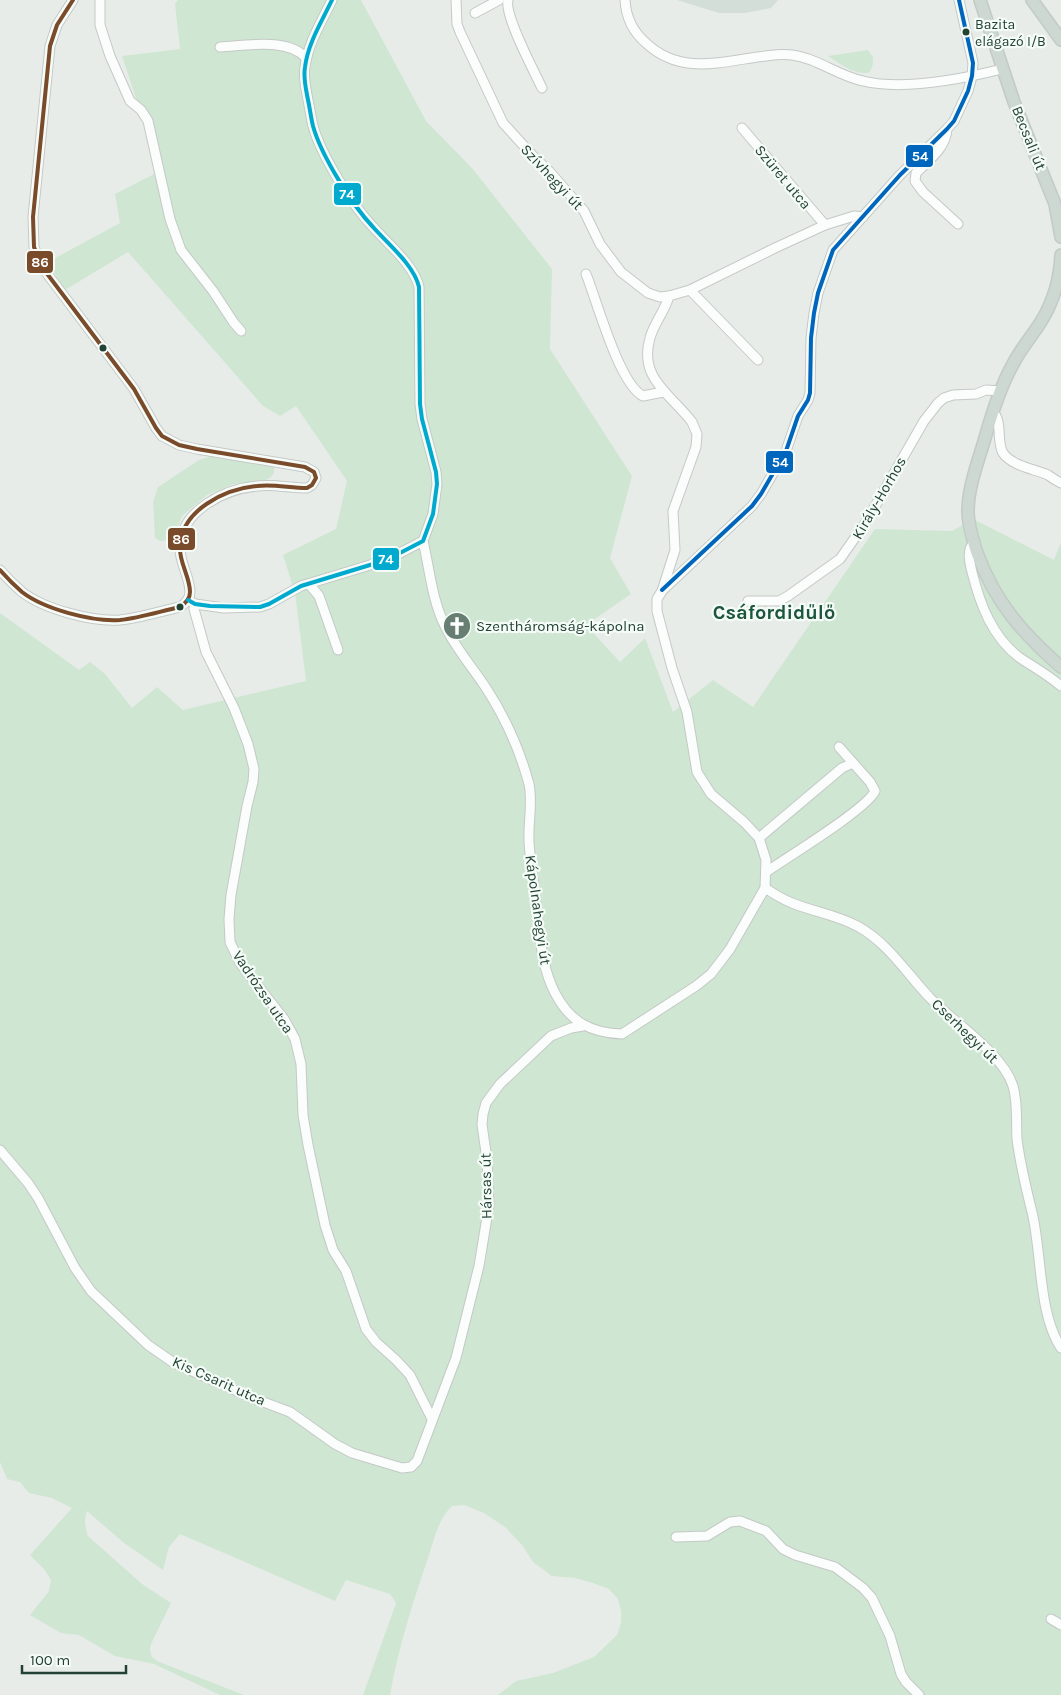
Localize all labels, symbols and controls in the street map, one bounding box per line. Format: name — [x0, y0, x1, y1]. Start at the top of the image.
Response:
place label: Bazita elágazó I/B — [975, 16, 1046, 50]
marker: Bazita elágazó I/B — [961, 27, 971, 37]
street label: Becsali út — [1008, 103, 1050, 173]
street label: Szívhegyi út — [517, 140, 587, 214]
street label: Szüret utca — [751, 141, 815, 213]
line badge: 54 — [905, 144, 934, 168]
text: 54 — [912, 148, 929, 165]
line badge: 74 — [333, 182, 362, 206]
text: 74 — [339, 186, 355, 203]
line badge: 86 — [26, 250, 54, 274]
text: 86 — [31, 254, 49, 271]
unlabelled marker — [98, 343, 108, 353]
line badge: 54 — [765, 450, 794, 474]
street label: Király-Horhos — [848, 453, 910, 543]
text: 54 — [772, 454, 789, 471]
line badge: 86 — [167, 527, 196, 551]
text: 86 — [172, 531, 190, 548]
line badge: 74 — [372, 547, 400, 571]
text: 74 — [378, 551, 394, 568]
district label: Csáfordidűlő — [713, 601, 835, 624]
unlabelled marker — [175, 602, 185, 612]
church icon: Szentháromság-kápolna — [442, 611, 472, 641]
place label: Szentháromság-kápolna — [476, 617, 645, 635]
street label: Kápolnahegyi út — [521, 854, 555, 967]
street label: Vadrózsa utca — [229, 947, 297, 1037]
street label: Cserhegyi út — [928, 995, 1002, 1067]
street label: Hársas út — [476, 1152, 496, 1219]
street label: Kis Csarit utca — [170, 1352, 268, 1410]
scale bar — [22, 1642, 126, 1674]
text: 100 m — [30, 1651, 70, 1669]

